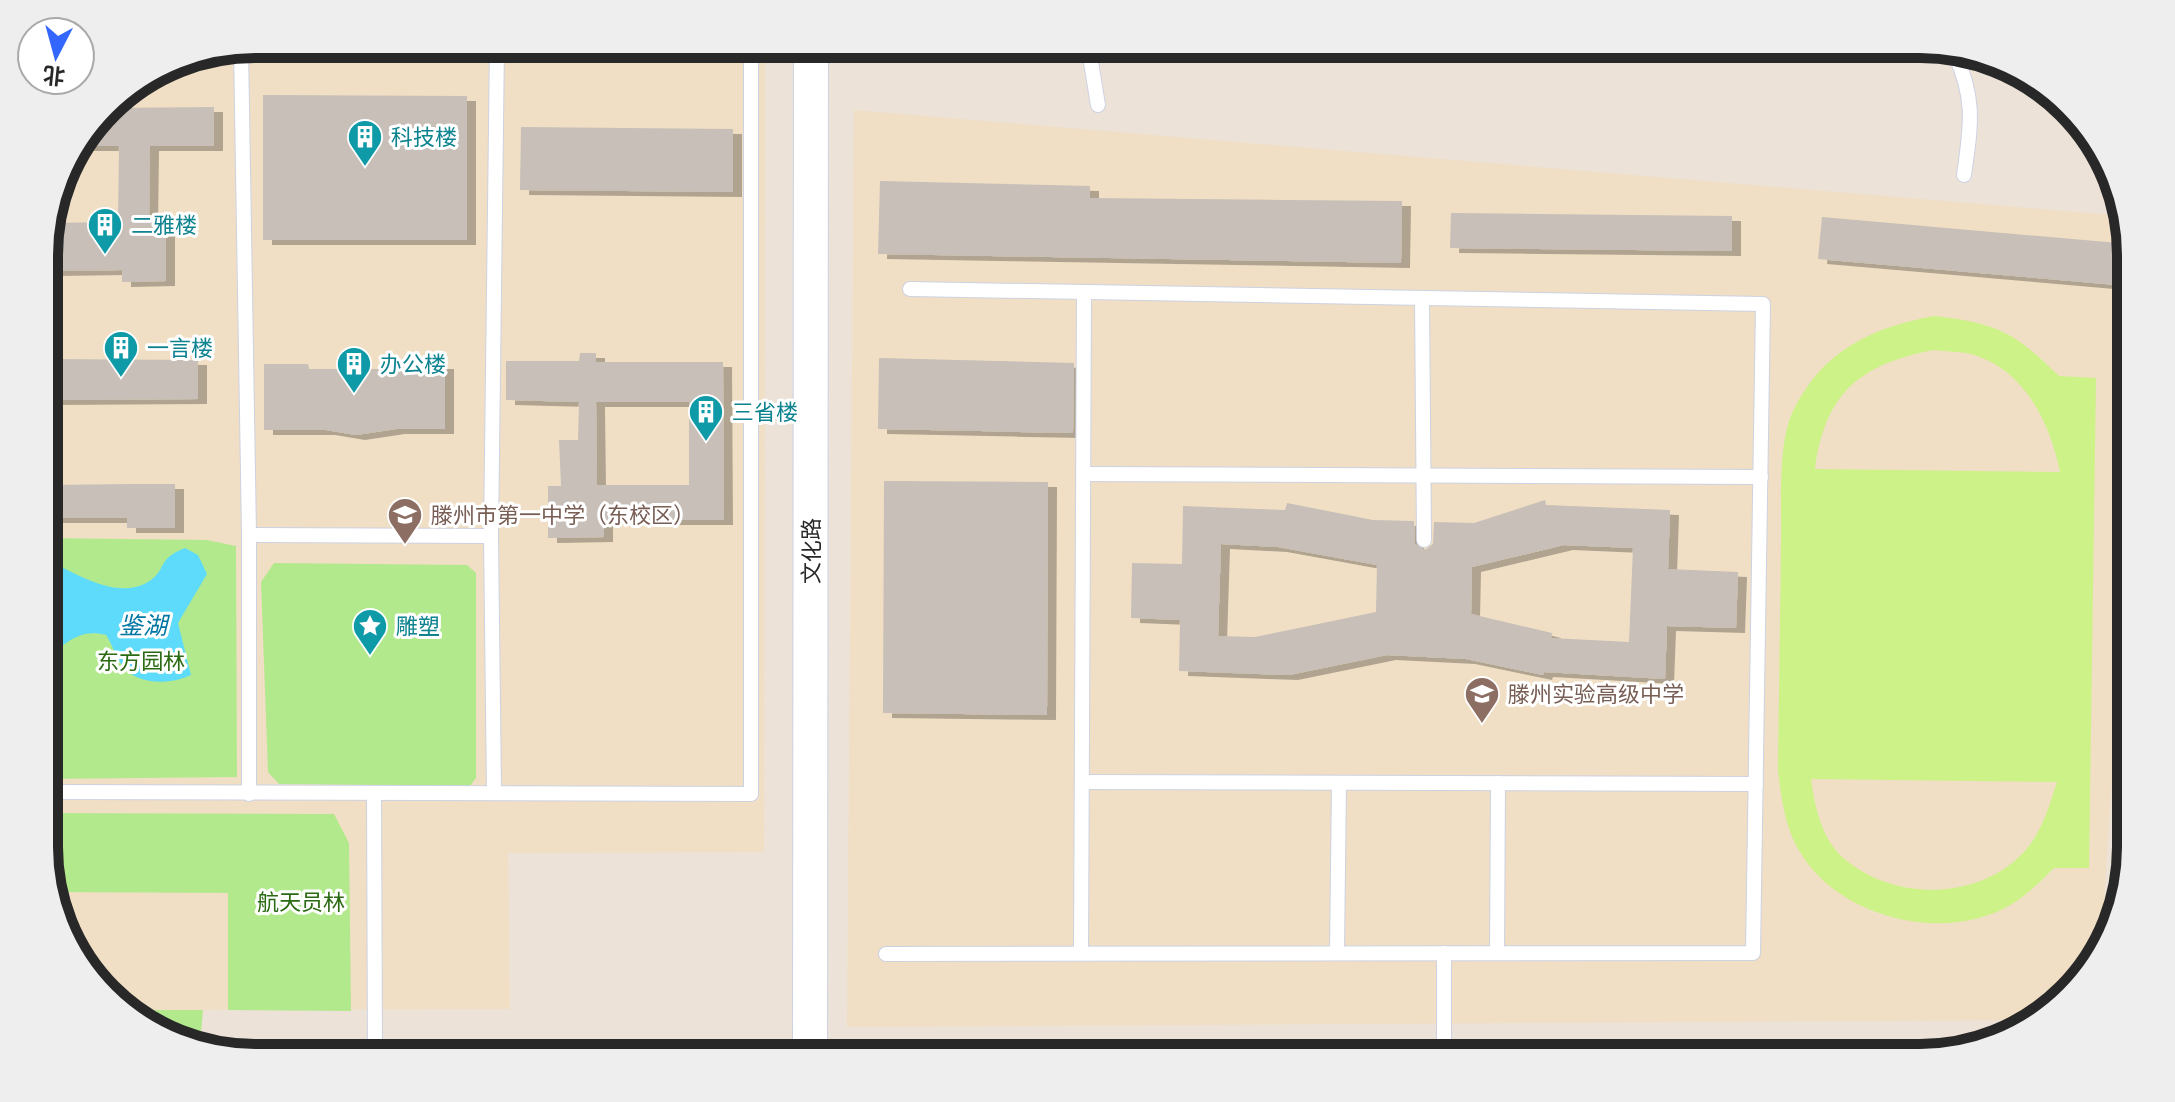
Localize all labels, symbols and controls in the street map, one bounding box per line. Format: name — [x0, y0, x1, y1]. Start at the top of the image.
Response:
north arrow — [16, 16, 96, 96]
text: 北 — [42, 61, 66, 90]
building icon: 科技楼 — [346, 118, 384, 168]
place label: 科技楼 — [391, 124, 457, 151]
building icon: 二雅楼 — [86, 206, 124, 256]
place label: 二雅楼 — [131, 212, 197, 239]
building icon: 一言楼 — [102, 329, 140, 379]
place label: 一言楼 — [147, 335, 213, 362]
building icon: 办公楼 — [335, 345, 373, 395]
place label: 办公楼 — [380, 351, 446, 378]
building icon: 三省楼 — [687, 393, 725, 443]
place label: 三省楼 — [732, 399, 798, 426]
school or university icon: 滕州市第一中学（东校区） — [386, 496, 424, 546]
place label: 滕州市第一中学（东校区） — [431, 502, 695, 529]
street label: 文化路 — [798, 518, 825, 584]
place icon: 雕塑 — [351, 607, 389, 657]
water label: 鉴湖 — [119, 611, 171, 640]
place label: 雕塑 — [396, 613, 440, 640]
park label: 东方园林 — [97, 648, 185, 675]
school or university icon: 滕州实验高级中学 — [1463, 675, 1501, 725]
place label: 滕州实验高级中学 — [1508, 681, 1684, 708]
park label: 航天员林 — [257, 889, 345, 916]

